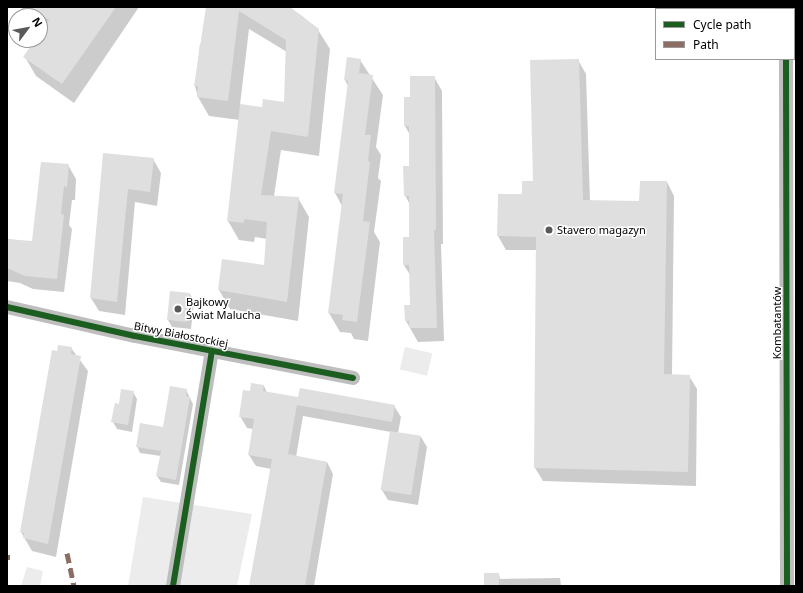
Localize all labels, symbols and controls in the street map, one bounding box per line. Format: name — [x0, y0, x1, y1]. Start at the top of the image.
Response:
north arrow — [8, 8, 48, 48]
legend — [655, 8, 795, 60]
text: N — [29, 14, 46, 30]
text: Cycle path — [693, 16, 751, 33]
text: Path — [693, 36, 719, 53]
place label: Stavero magazyn — [557, 223, 646, 237]
marker: Stavero magazyn — [544, 225, 554, 235]
street label: Kombatantów — [770, 287, 784, 359]
place label: Bajkowy Świat Malucha — [186, 296, 261, 322]
marker: Bajkowy Świat Malucha — [173, 304, 183, 314]
street label: Bitwy Białostockiej — [133, 319, 229, 351]

